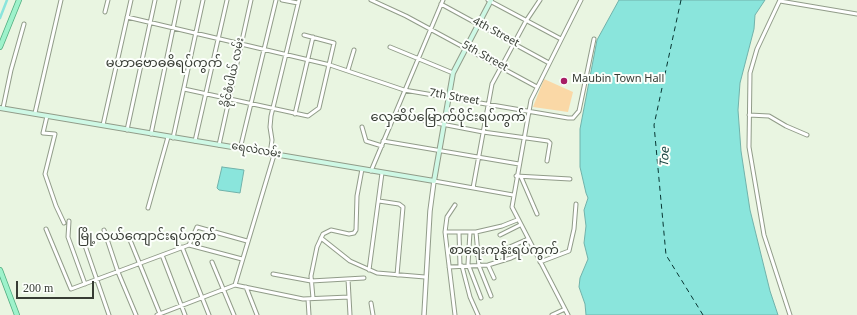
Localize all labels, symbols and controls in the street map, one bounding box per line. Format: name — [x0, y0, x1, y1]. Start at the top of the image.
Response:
street label: 4th Street — [470, 16, 520, 52]
street label: ခိုင်စံပါယ် လမ်း — [221, 37, 249, 109]
street label: 5th Street — [459, 40, 509, 76]
district label: မဟာဗောဓဓိရပ်ကွက် — [106, 58, 222, 74]
place label: Maubin Town Hall — [572, 74, 664, 88]
marker: Maubin Town Hall — [559, 76, 569, 86]
street label: 7th Street — [428, 88, 480, 110]
district label: လှေဆိပ်မြောက်ပိုင်းရပ်ကွက် — [370, 112, 526, 128]
street label: ရေလဲလမ်း — [230, 141, 282, 163]
water label: Toe — [659, 147, 675, 167]
district label: မြို့လယ်ကျောင်းရပ်ကွက် — [78, 231, 216, 247]
district label: စာရေးကုန်းရပ်ကွက် — [449, 245, 559, 261]
scale bar — [18, 273, 96, 299]
text: 200 m — [23, 281, 53, 295]

